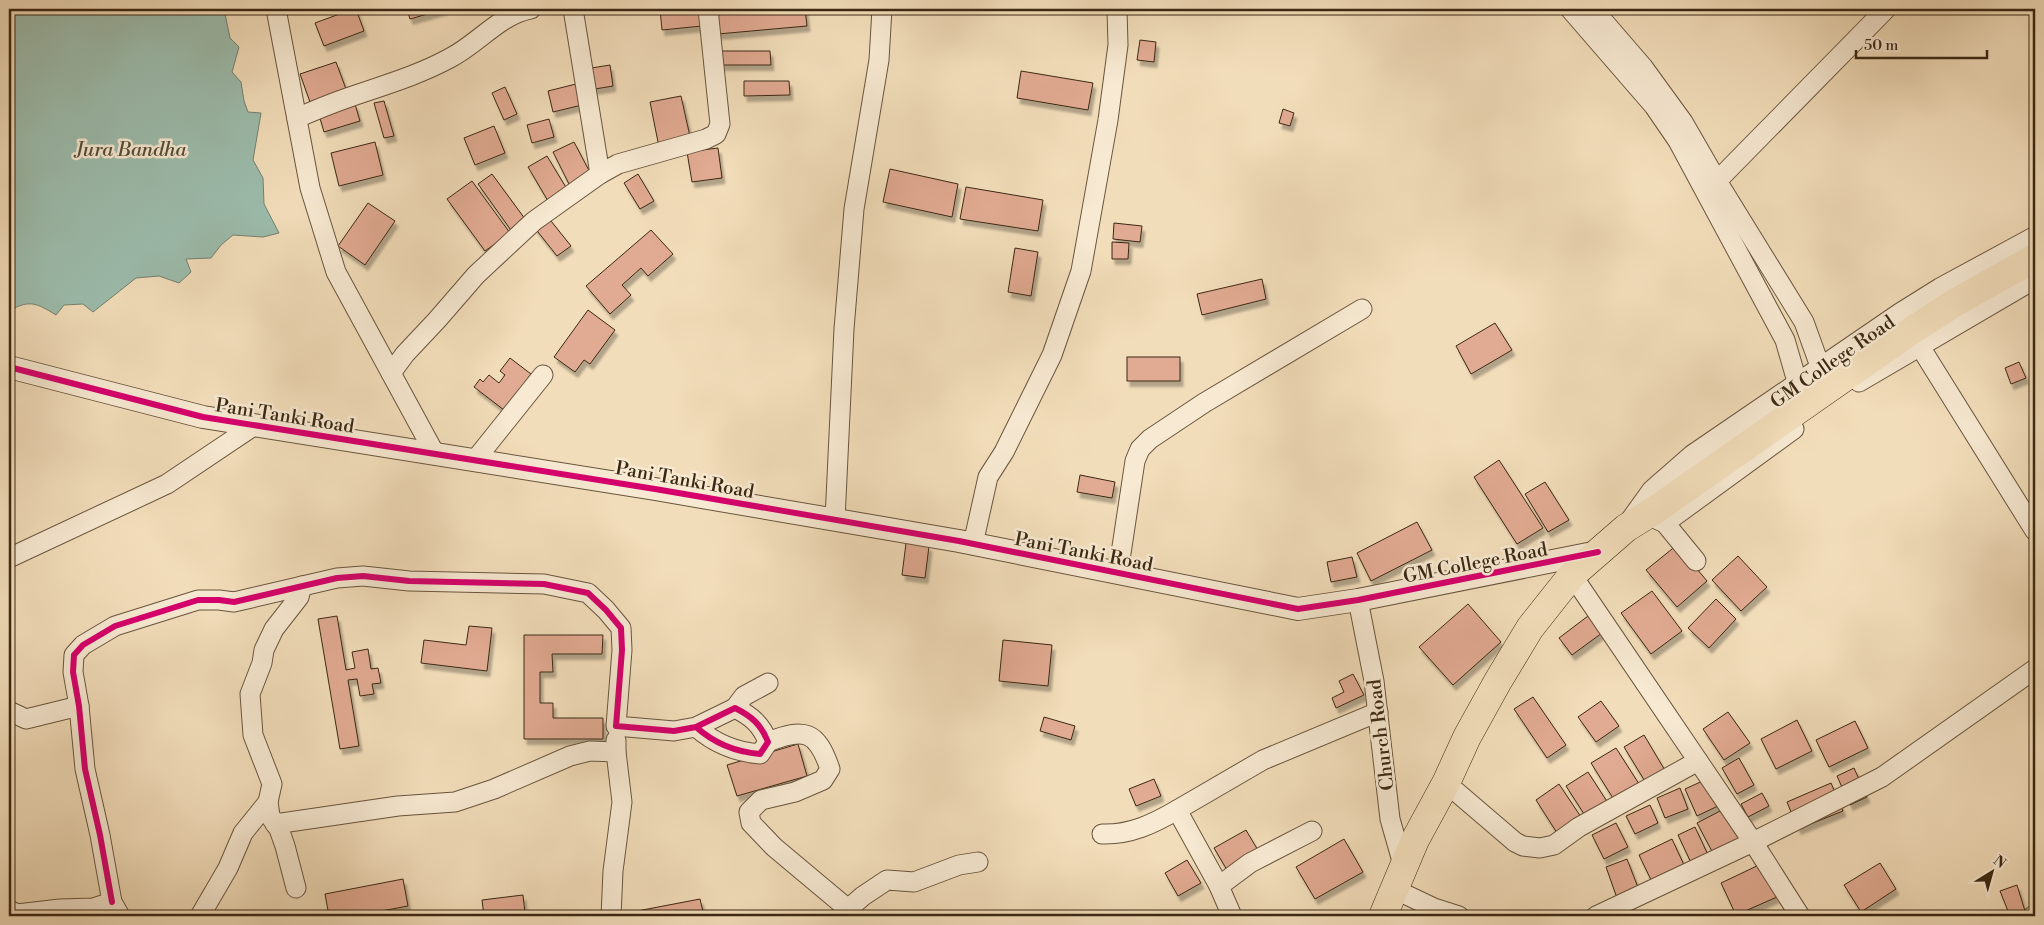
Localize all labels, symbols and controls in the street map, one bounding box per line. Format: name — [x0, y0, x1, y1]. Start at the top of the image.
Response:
scale bar — [1856, 28, 1988, 60]
text: 50 m — [1864, 36, 1898, 55]
water label: Jura Bandha — [74, 138, 187, 163]
street label: GM College Road — [1766, 310, 1900, 414]
street label: Pani Tanki Road — [214, 393, 356, 439]
street label: Pani Tanki Road — [614, 456, 756, 504]
street label: Pani Tanki Road — [1013, 527, 1155, 577]
street label: GM College Road — [1401, 537, 1550, 589]
street label: Church Road — [1362, 678, 1400, 792]
north arrow — [1966, 848, 2016, 898]
text: N — [1989, 852, 2009, 873]

